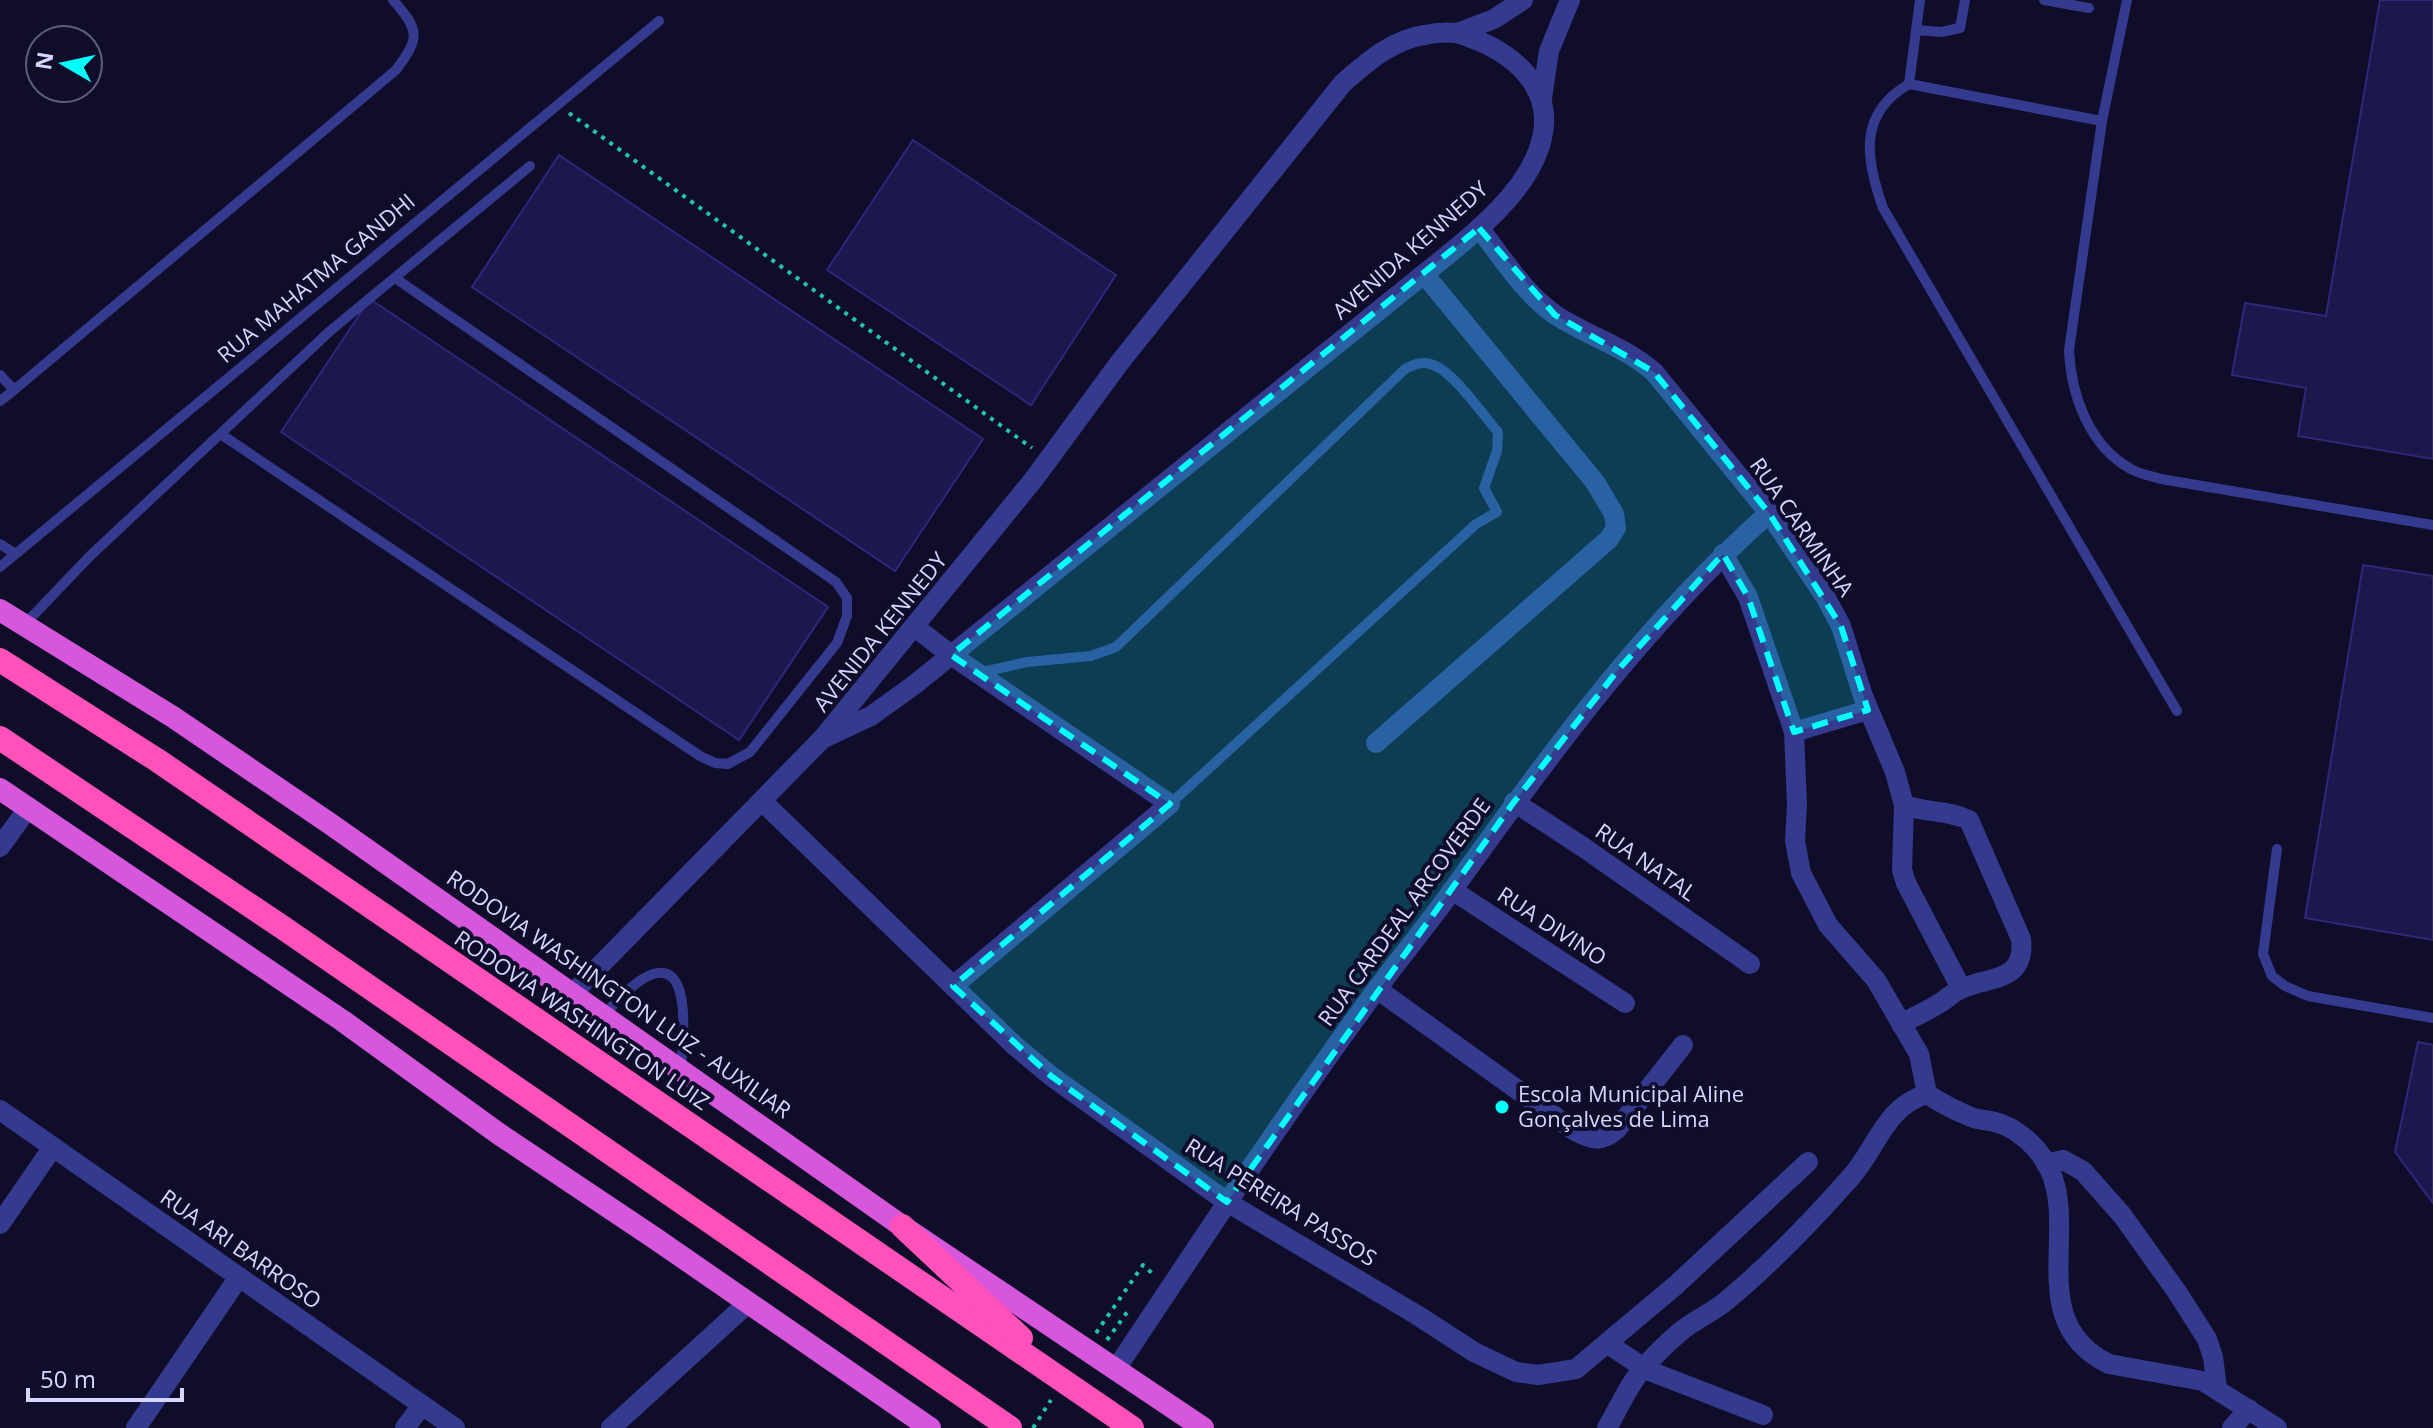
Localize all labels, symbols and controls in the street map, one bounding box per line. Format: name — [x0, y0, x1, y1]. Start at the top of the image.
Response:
north arrow — [24, 24, 104, 104]
text: N — [27, 50, 59, 72]
street label: AVENIDA KENNEDY — [1325, 173, 1494, 325]
street label: RUA MAHATMA GANDHI — [210, 186, 421, 369]
street label: RUA CARMINHA — [1744, 451, 1862, 602]
street label: AVENIDA KENNEDY — [806, 545, 953, 717]
street label: RUA CARDEAL ARCOVERDE — [1310, 791, 1496, 1032]
street label: RUA NATAL — [1590, 815, 1703, 907]
street label: RODOVIA WASHINGTON LUIZ - AUXILIAR — [442, 864, 796, 1124]
street label: RUA DIVINO — [1492, 879, 1613, 972]
street label: RODOVIA WASHINGTON LUIZ — [450, 925, 714, 1115]
place label: Escola Municipal Aline Gonçalves de Lima — [1518, 1078, 1744, 1133]
marker: Escola Municipal Aline Gonçalves de Lima — [1493, 1098, 1511, 1116]
street label: RUA PEREIRA PASSOS — [1180, 1130, 1383, 1272]
street label: RUA ARI BARROSO — [155, 1181, 328, 1315]
scale bar — [28, 1352, 182, 1402]
text: 50 m — [40, 1362, 96, 1395]

